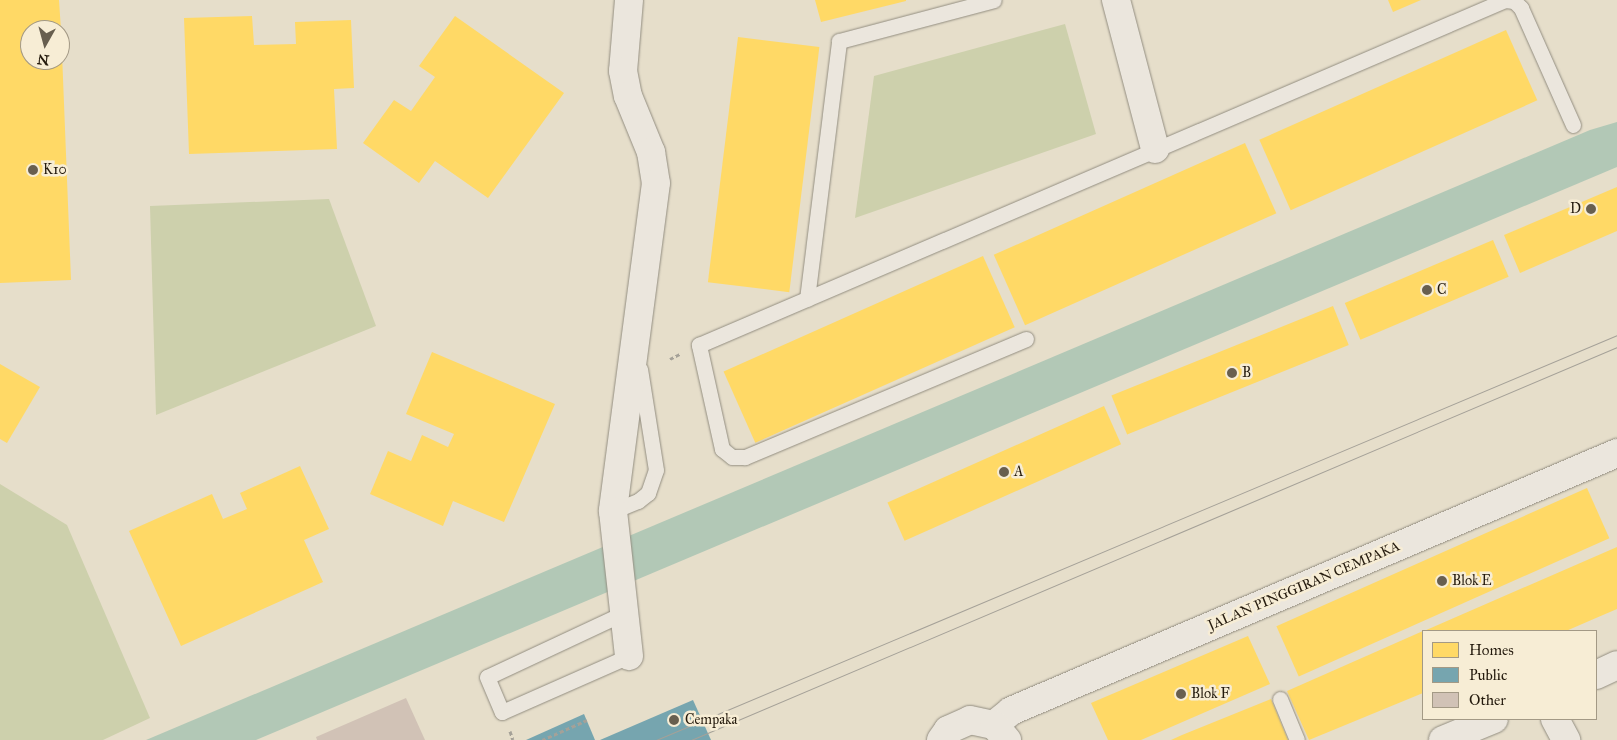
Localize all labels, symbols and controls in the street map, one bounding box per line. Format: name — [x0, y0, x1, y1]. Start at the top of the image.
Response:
north arrow — [20, 20, 70, 70]
text: N — [36, 50, 50, 69]
place label: K10 — [43, 162, 67, 178]
marker: K10 — [27, 164, 39, 176]
place label: D — [1570, 201, 1581, 217]
marker: D — [1585, 203, 1597, 215]
place label: C — [1437, 282, 1447, 298]
marker: C — [1421, 284, 1433, 296]
place label: B — [1242, 365, 1251, 381]
marker: B — [1226, 367, 1238, 379]
place label: A — [1014, 464, 1023, 480]
marker: A — [998, 466, 1010, 478]
street label: JALAN PINGGIRAN CEMPAKA — [1206, 538, 1402, 634]
place label: Blok E — [1452, 573, 1492, 589]
marker: Blok E — [1436, 575, 1448, 587]
legend — [1422, 630, 1597, 720]
text: Homes — [1469, 641, 1514, 659]
text: Public — [1469, 666, 1507, 684]
place label: Blok F — [1191, 686, 1230, 702]
marker: Blok F — [1175, 688, 1187, 700]
text: Other — [1469, 691, 1506, 709]
place label: Cempaka — [685, 712, 737, 728]
marker: Cempaka — [667, 713, 681, 727]

